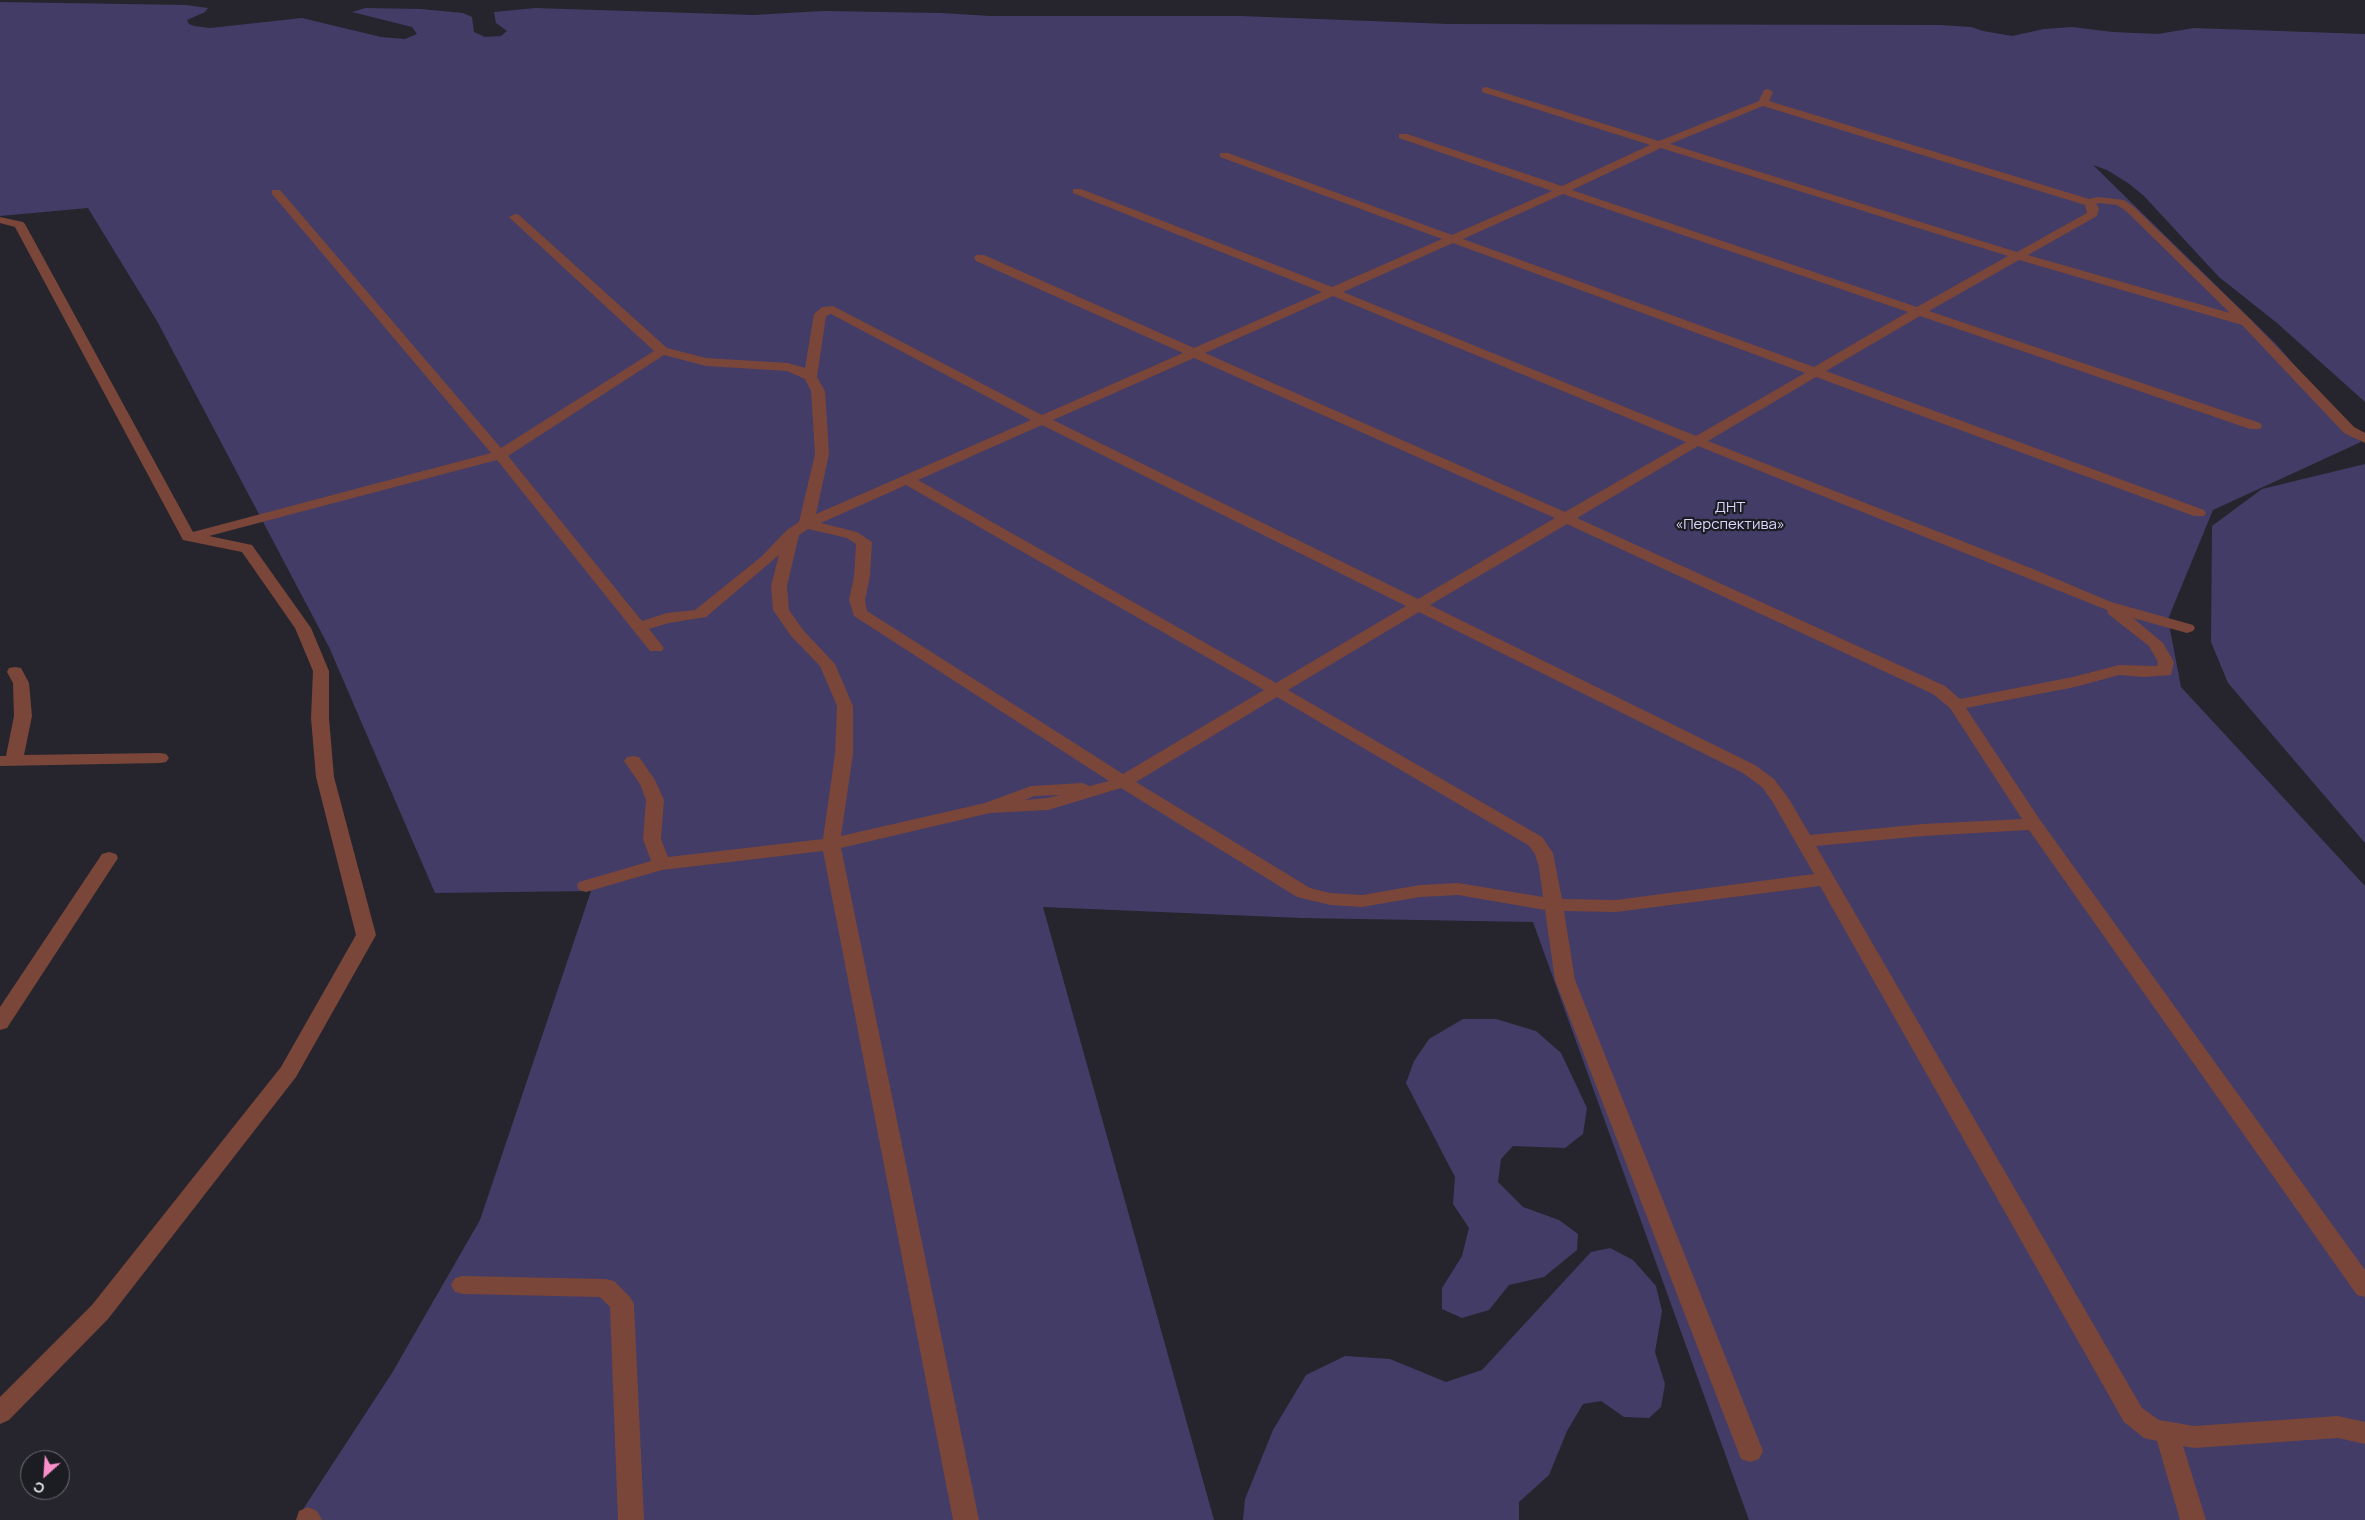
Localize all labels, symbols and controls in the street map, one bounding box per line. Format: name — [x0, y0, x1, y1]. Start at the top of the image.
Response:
park label: ДНТ «Перспектива» — [1675, 499, 1785, 534]
north arrow — [20, 1450, 70, 1500]
text: С — [30, 1477, 47, 1499]

